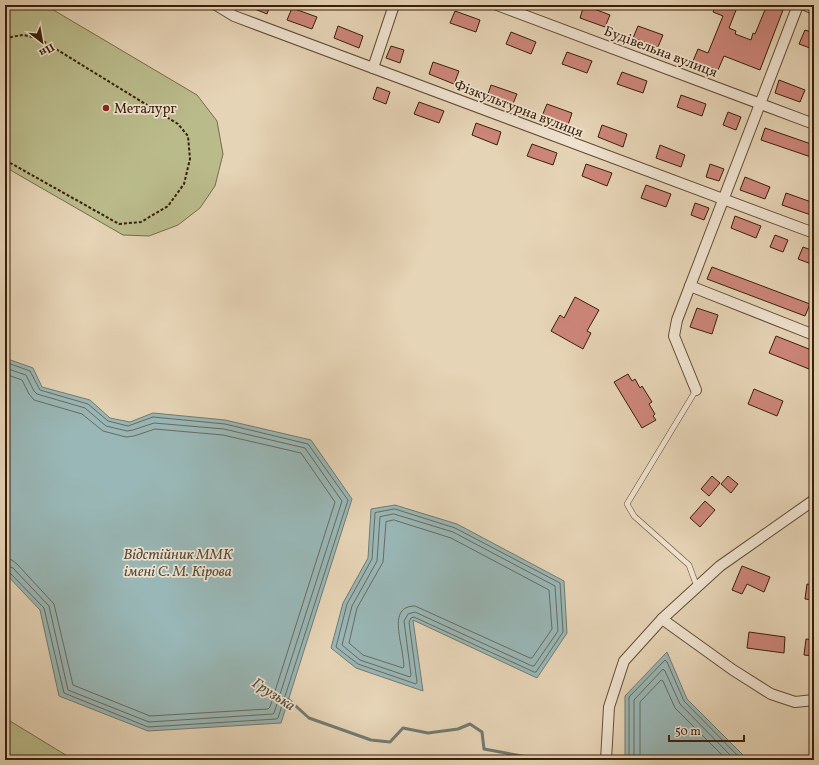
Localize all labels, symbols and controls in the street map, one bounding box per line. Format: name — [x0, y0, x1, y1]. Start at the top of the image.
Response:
north arrow — [22, 22, 62, 62]
street label: Будівельна вулиця — [601, 22, 720, 83]
text: Пн — [36, 39, 57, 60]
street label: Фiзкультурна вулиця — [451, 76, 586, 143]
place label: Металург — [114, 100, 177, 119]
marker: Металург — [101, 103, 111, 113]
water label: Відстійник ММК імені С. М. Кірова — [123, 545, 234, 583]
water label: Грузька — [247, 673, 299, 717]
scale bar — [669, 717, 744, 743]
text: 50 m — [675, 724, 701, 740]

